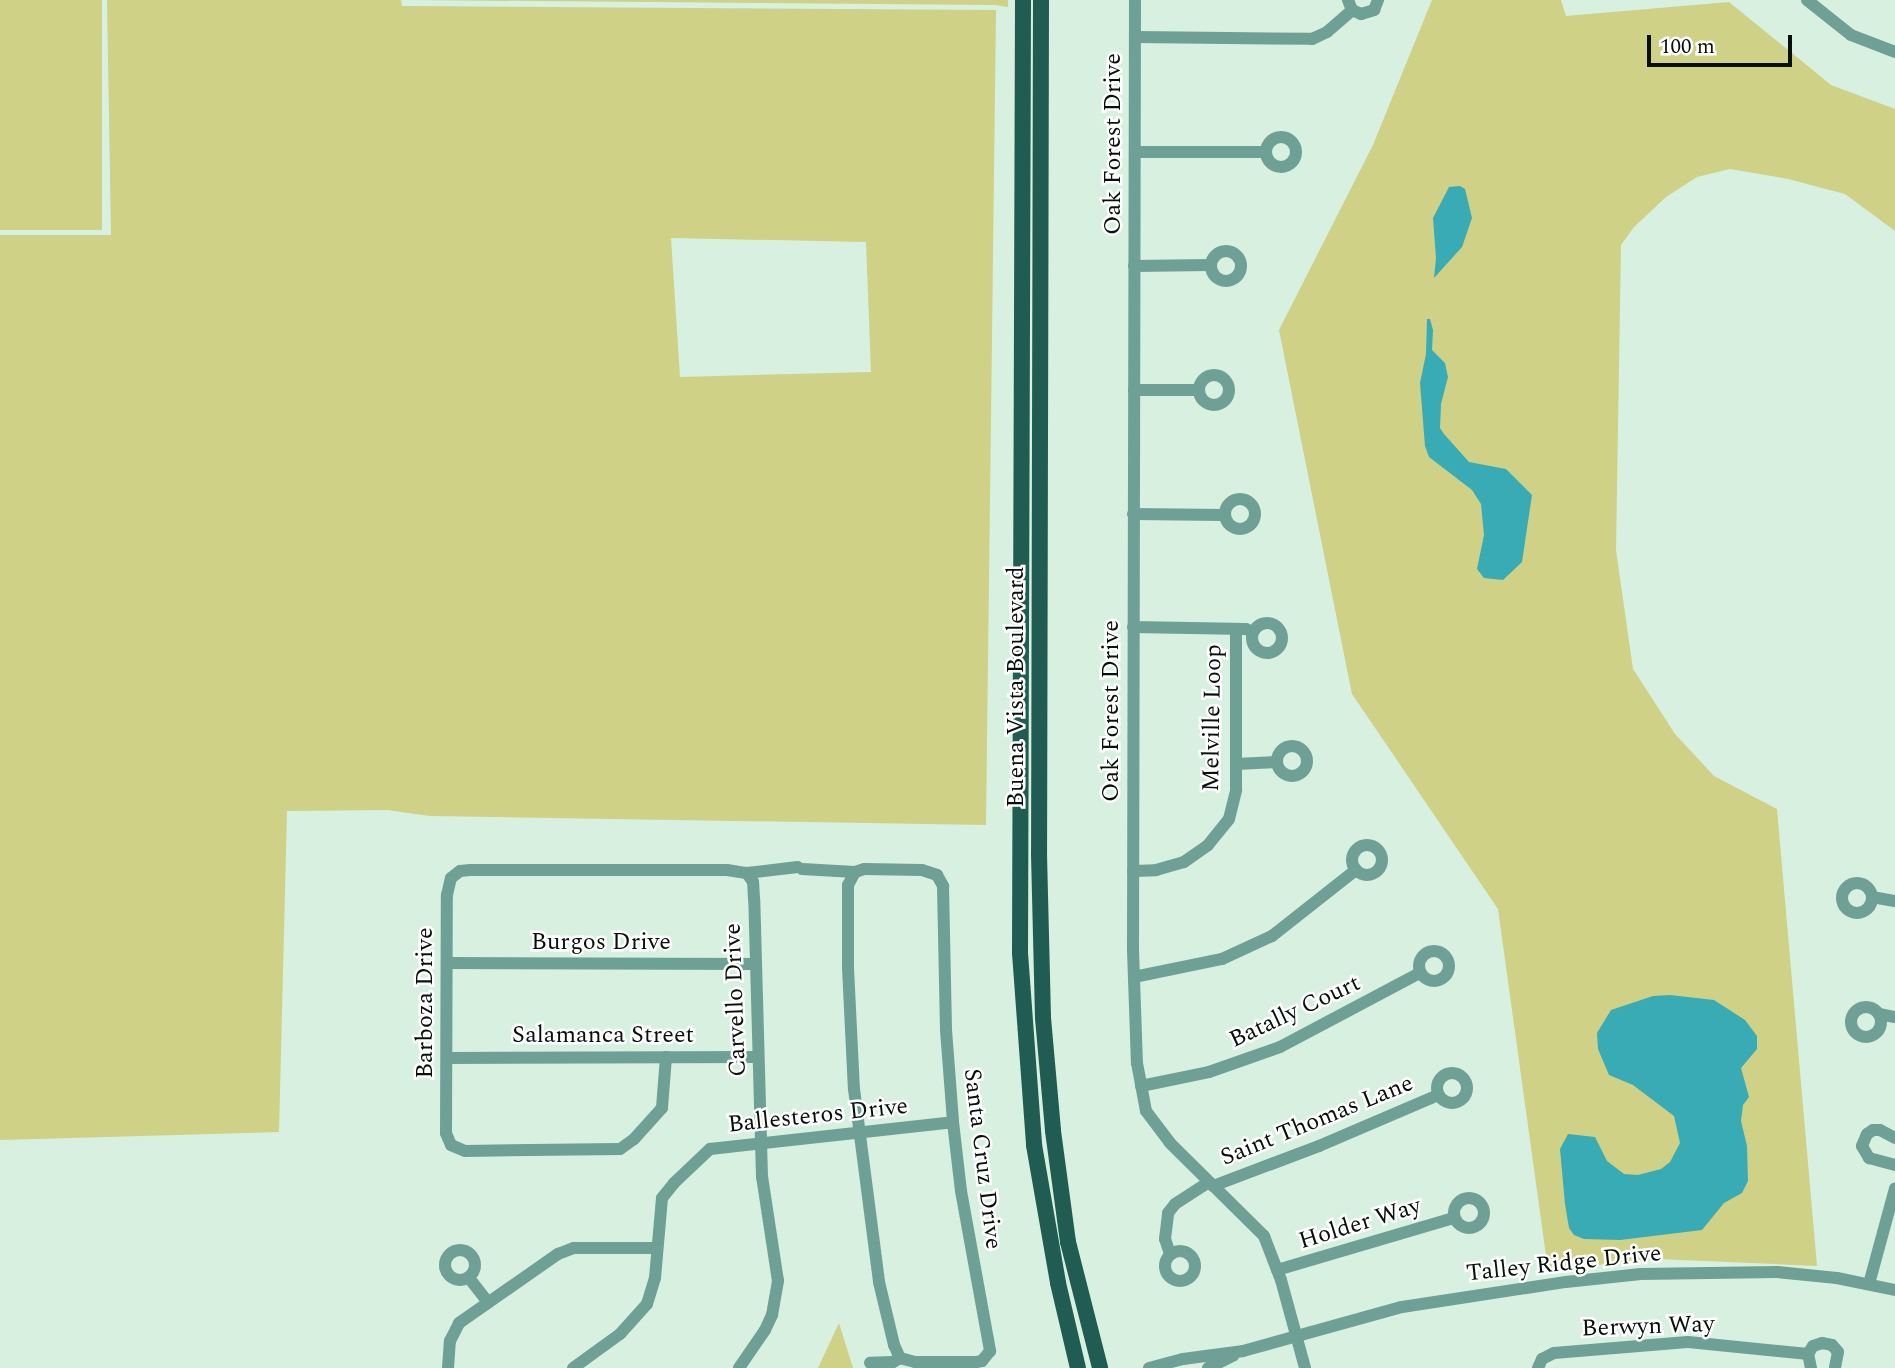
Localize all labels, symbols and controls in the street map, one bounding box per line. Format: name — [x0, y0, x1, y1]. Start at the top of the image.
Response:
scale bar — [1650, 21, 1795, 65]
text: 100 m — [1660, 31, 1715, 63]
street label: Oak Forest Drive — [1100, 53, 1128, 235]
street label: Buena Vista Boulevard — [1003, 566, 1031, 808]
street label: Oak Forest Drive — [1098, 620, 1126, 802]
street label: Melville Loop — [1197, 644, 1229, 792]
street label: Carvello Drive — [719, 923, 753, 1077]
street label: Barboza Drive — [412, 927, 440, 1079]
street label: Burgos Drive — [531, 929, 671, 957]
street label: Batally Court — [1225, 969, 1365, 1055]
street label: Salamanca Street — [512, 1022, 694, 1050]
street label: Santa Cruz Drive — [957, 1067, 1007, 1251]
street label: Saint Thomas Lane — [1216, 1069, 1418, 1173]
street label: Ballesteros Drive — [726, 1092, 910, 1140]
street label: Holder Way — [1295, 1192, 1425, 1256]
street label: Talley Ridge Drive — [1465, 1239, 1663, 1289]
street label: Berwyn Way — [1581, 1310, 1715, 1344]

